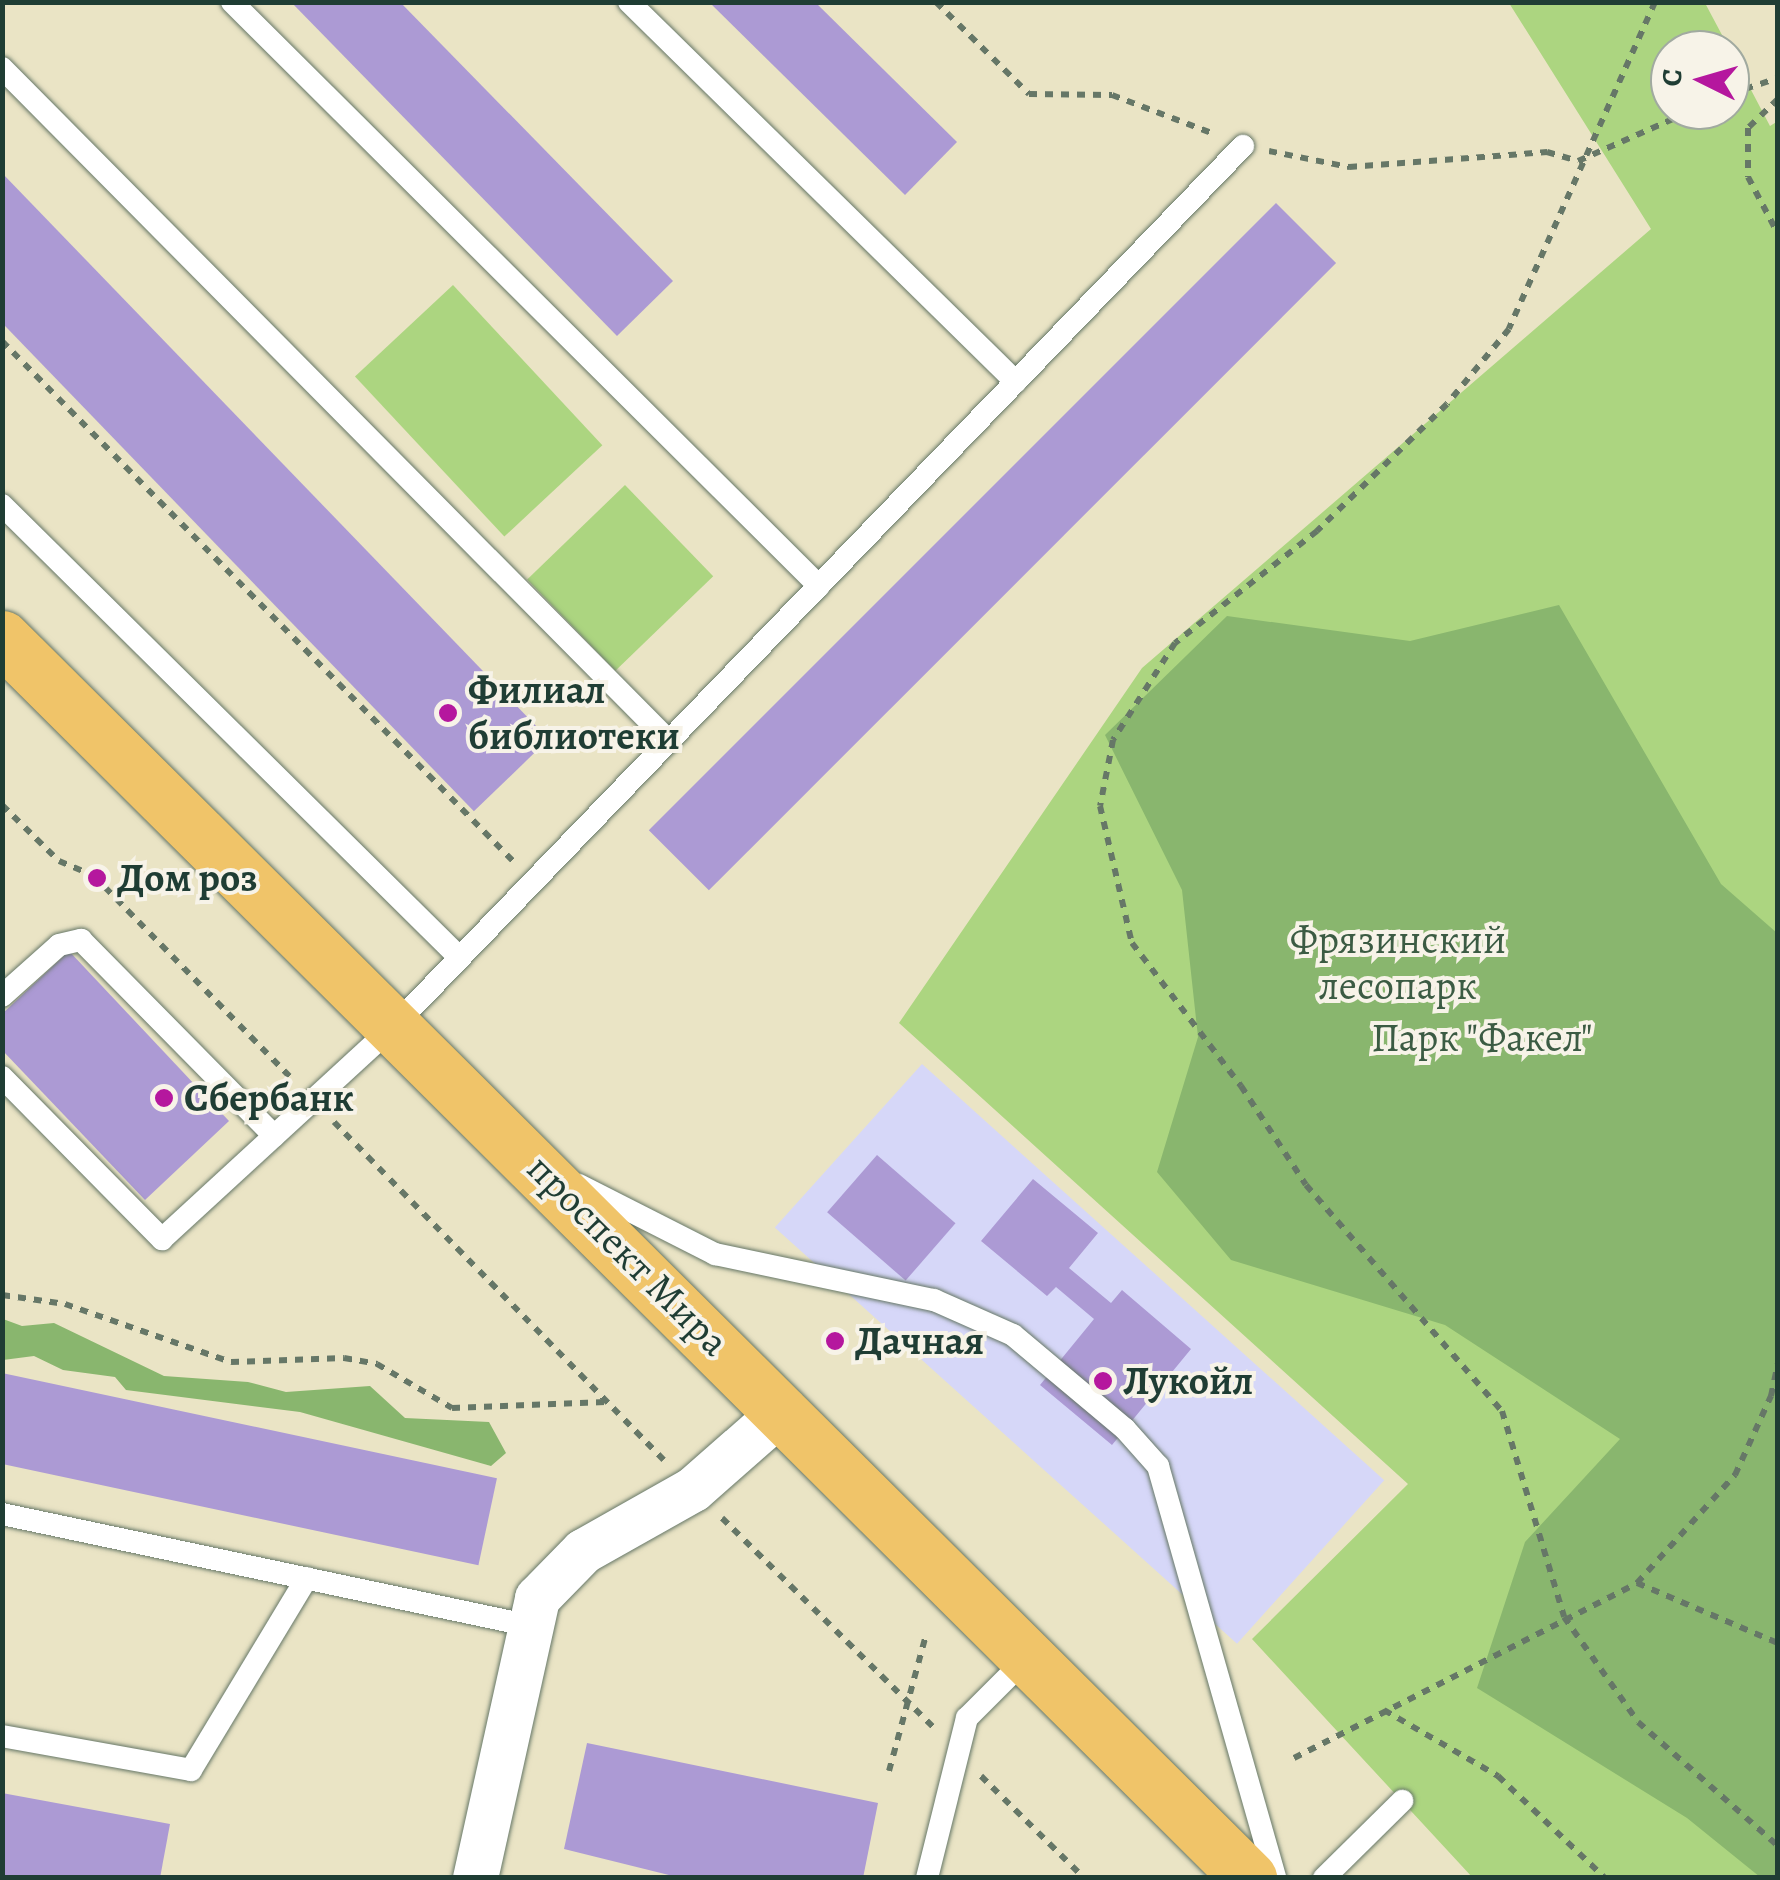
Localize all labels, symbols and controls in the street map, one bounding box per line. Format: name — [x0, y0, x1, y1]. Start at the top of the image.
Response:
north arrow — [1650, 30, 1750, 130]
text: С — [1652, 67, 1692, 88]
place label: Филиал библиотеки — [468, 666, 680, 760]
marker: Филиал библиотеки — [437, 702, 459, 724]
place label: Дом роз — [117, 854, 257, 902]
marker: Дом роз — [86, 867, 108, 889]
park label: Фрязинский лесопарк — [1290, 916, 1506, 1010]
park label: Парк "Факел" — [1371, 1014, 1593, 1062]
place label: Сбербанк — [184, 1074, 354, 1122]
marker: Сбербанк — [153, 1087, 175, 1109]
street label: проспект Мира — [517, 1144, 739, 1366]
place label: Дачная — [855, 1317, 984, 1365]
marker: Дачная — [824, 1330, 846, 1352]
place label: Лукойл — [1123, 1357, 1253, 1405]
marker: Лукойл — [1092, 1370, 1114, 1392]

